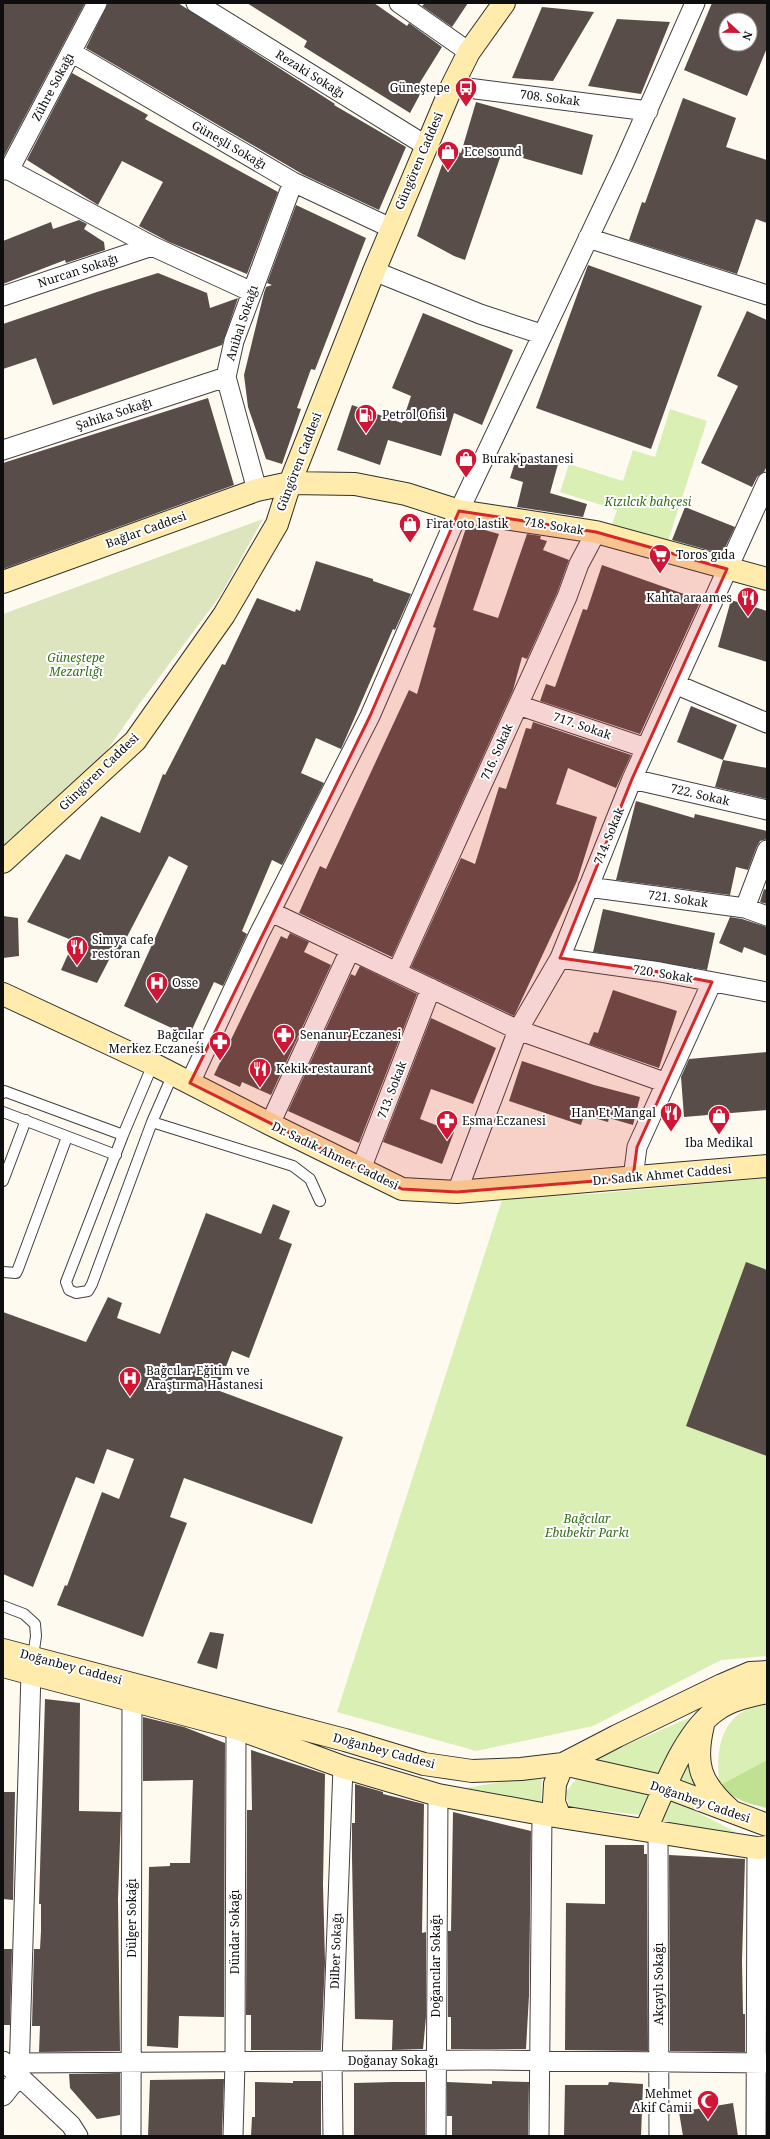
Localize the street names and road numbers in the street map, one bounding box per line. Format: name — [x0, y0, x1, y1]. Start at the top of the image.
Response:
street label: Rezaki Sokağı — [272, 46, 348, 102]
street label: Zühre Sokağı — [27, 49, 78, 124]
street label: 708. Sokak — [519, 85, 582, 110]
street label: Güngören Caddesi — [390, 109, 447, 212]
street label: Güneşli Sokağı — [189, 116, 270, 173]
street label: Nurcan Sokağı — [36, 249, 120, 292]
street label: Anibal Sokağı — [221, 283, 262, 363]
street label: Şahika Sokağı — [74, 393, 154, 434]
street label: Güngören Caddesi — [272, 410, 325, 514]
street label: Bağlar Caddesi — [103, 507, 189, 552]
street label: 718. Sokak — [523, 512, 586, 539]
street label: 717. Sokak — [551, 708, 614, 744]
street label: 716. Sokak — [476, 720, 517, 783]
street label: Güngören Caddesi — [55, 729, 142, 814]
street label: 722. Sokak — [669, 779, 732, 810]
street label: 714. Sokak — [589, 804, 628, 867]
street label: 721. Sokak — [647, 886, 710, 911]
street label: 720. Sokak — [632, 960, 695, 987]
street label: 713. Sokak — [373, 1058, 411, 1121]
street label: Dr. Sadık Ahmet Caddesi — [269, 1117, 402, 1194]
street label: Dr. Sadık Ahmet Caddesi — [592, 1160, 732, 1189]
street label: Doğanbey Caddesi — [18, 1645, 124, 1688]
street label: Doğanbey Caddesi — [331, 1729, 437, 1772]
street label: Doğanbey Caddesi — [648, 1776, 753, 1827]
street label: Dülger Sokağı — [123, 1878, 140, 1958]
street label: Dündar Sokağı — [226, 1890, 243, 1974]
street label: Dilber Sokağı — [326, 1912, 345, 1989]
street label: Doğancılar Sokağı — [427, 1914, 444, 2018]
street label: Akçaylı Sokağı — [650, 1943, 667, 2025]
street label: Doğanay Sokağı — [348, 2052, 438, 2069]

